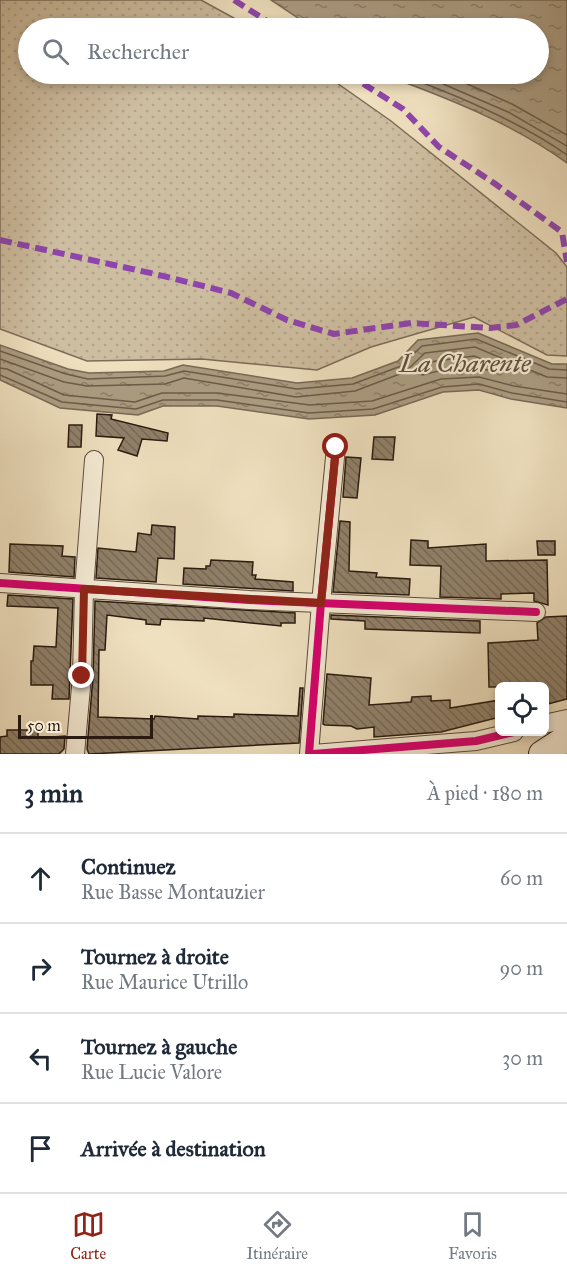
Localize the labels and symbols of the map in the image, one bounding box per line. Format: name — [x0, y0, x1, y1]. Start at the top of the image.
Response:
water label: La Charente — [398, 347, 532, 379]
route start — [322, 433, 348, 459]
route end — [68, 662, 94, 688]
scale bar — [18, 712, 153, 740]

